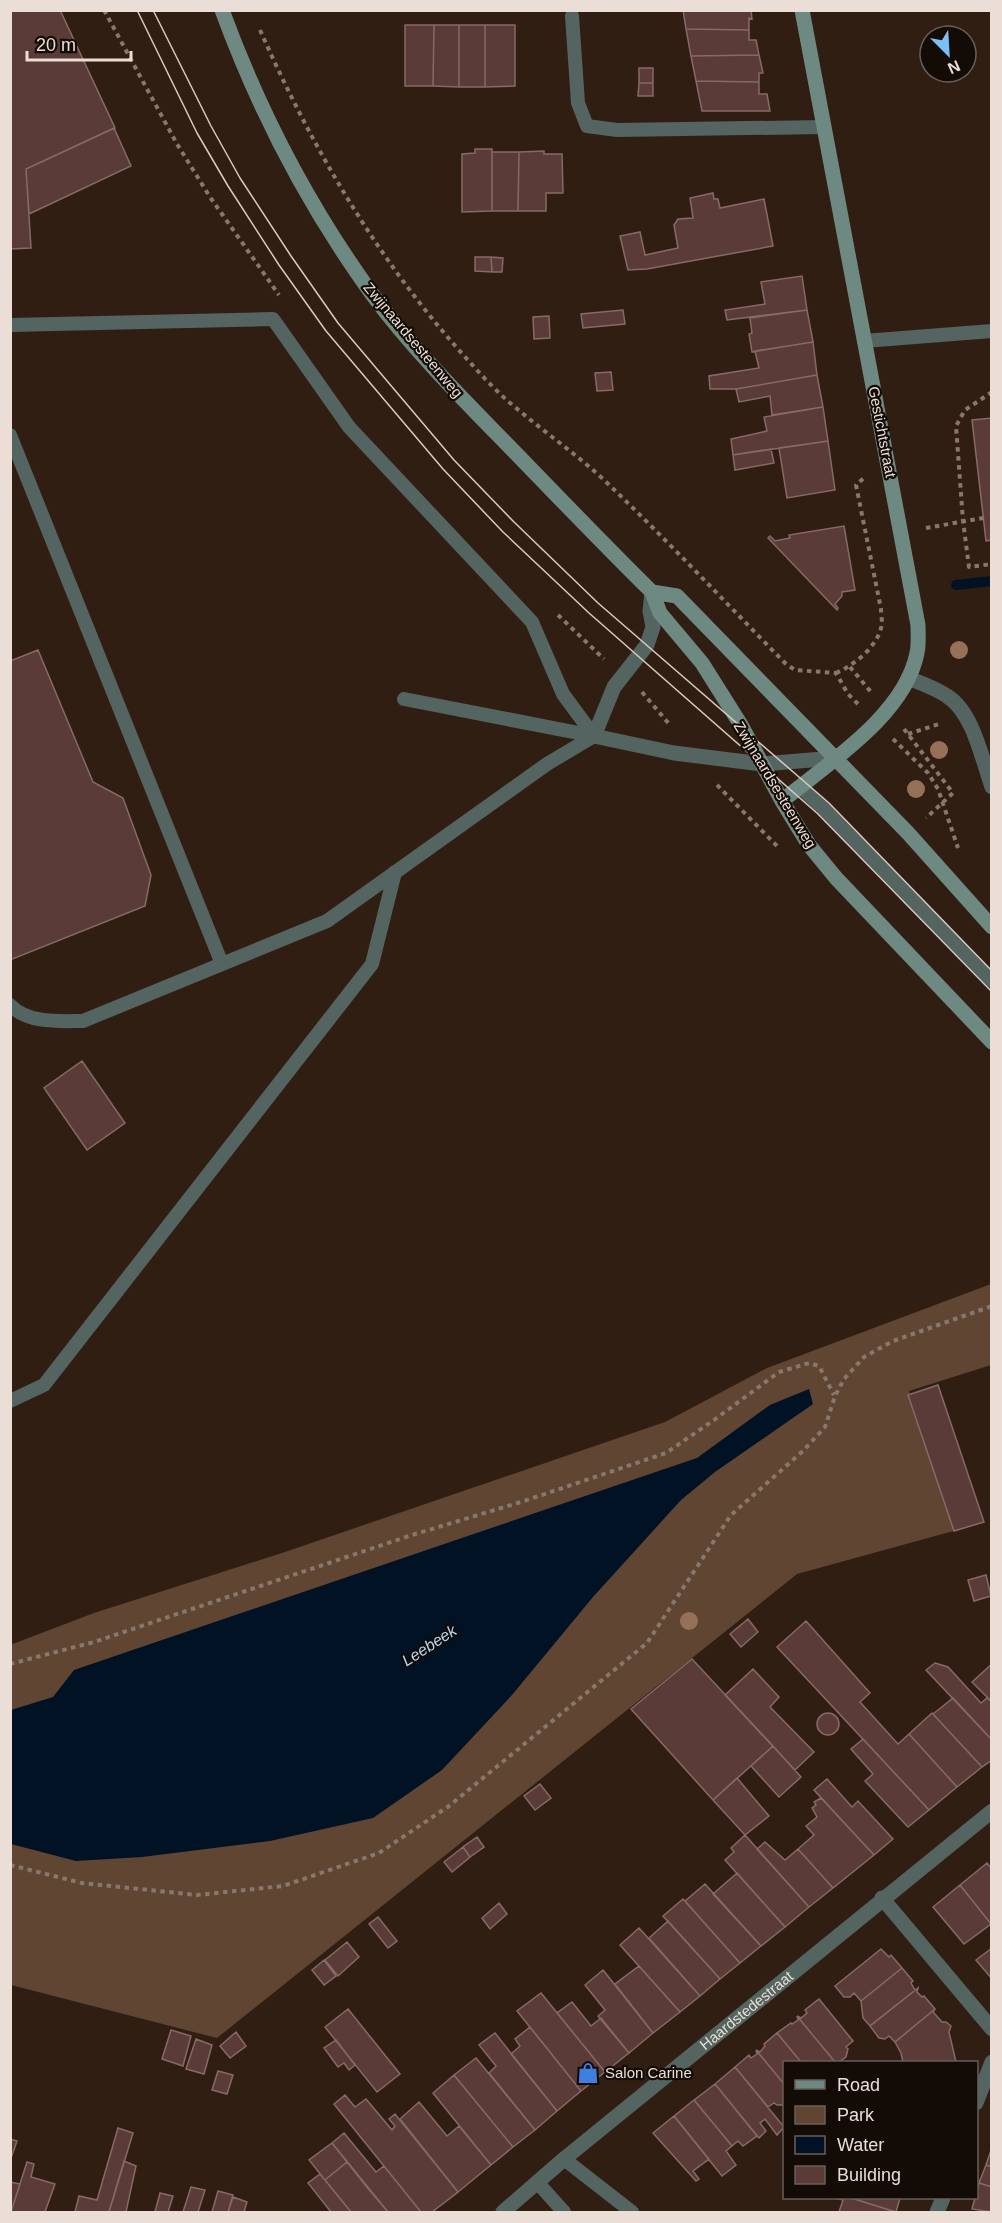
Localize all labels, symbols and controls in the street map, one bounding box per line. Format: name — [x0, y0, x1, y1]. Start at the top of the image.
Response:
scale bar — [27, 24, 130, 62]
north arrow — [918, 24, 978, 84]
text: 20 m — [36, 35, 76, 55]
text: N — [945, 57, 963, 77]
street label: Zwijnaardsesteenweg — [360, 279, 467, 401]
street label: Gestichtstraat — [865, 385, 900, 480]
street label: Zwijnaardsesteenweg — [731, 718, 820, 851]
water label: Leebeek — [399, 1621, 460, 1669]
street label: Haardstedestraat — [696, 1967, 797, 2053]
shop icon: Salon Carine — [576, 2061, 600, 2085]
legend — [783, 2061, 978, 2199]
place label: Salon Carine — [605, 2064, 692, 2081]
text: Road — [837, 2075, 880, 2095]
text: Park — [837, 2105, 875, 2125]
text: Water — [837, 2135, 884, 2155]
text: Building — [837, 2165, 901, 2185]

